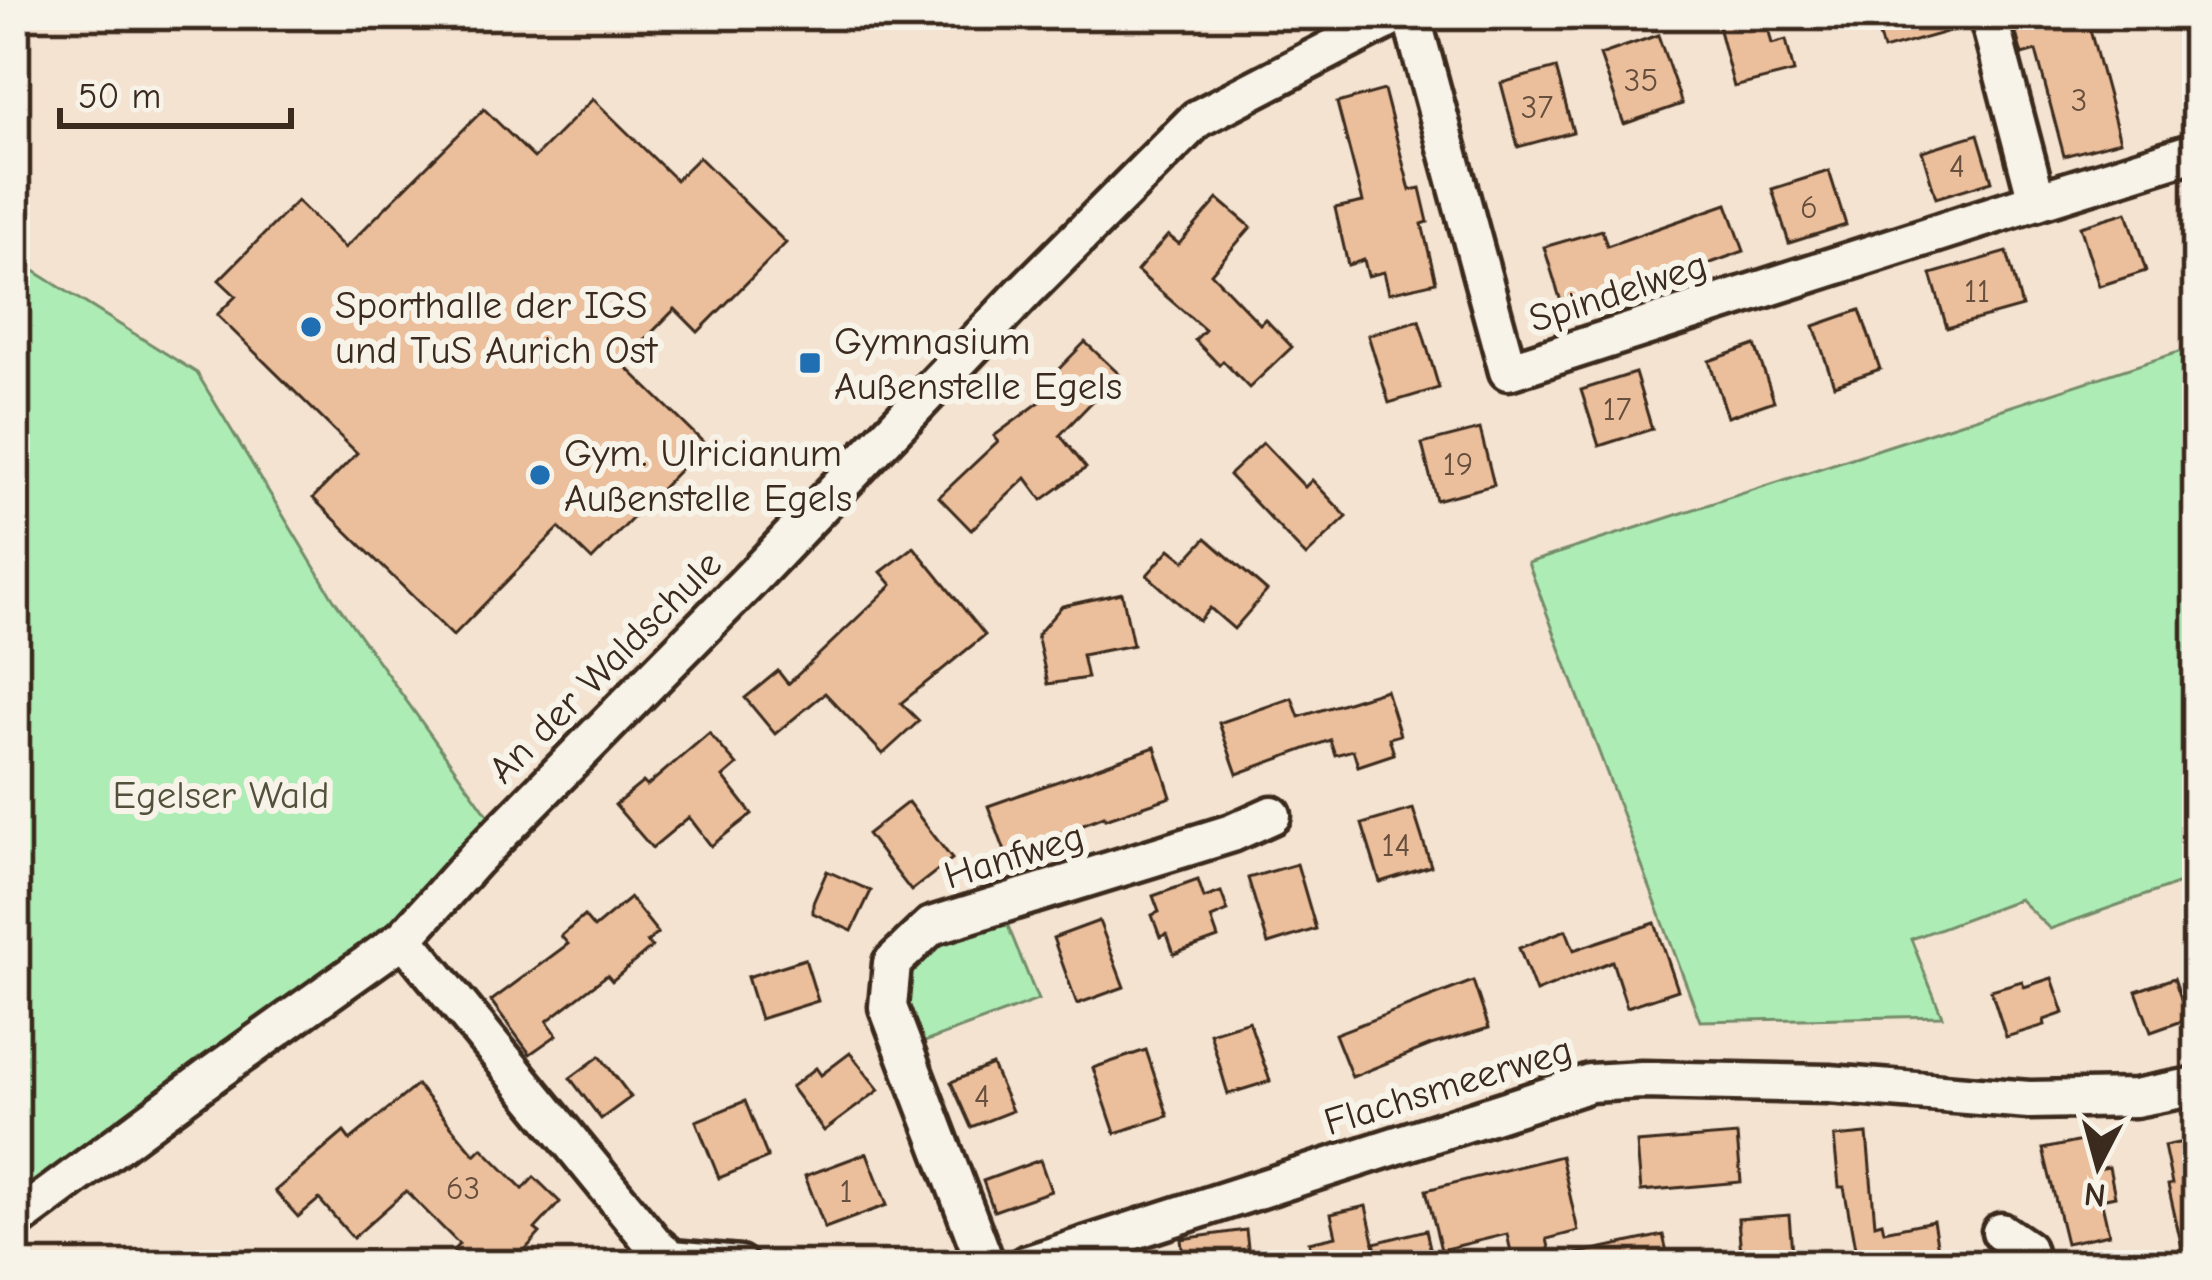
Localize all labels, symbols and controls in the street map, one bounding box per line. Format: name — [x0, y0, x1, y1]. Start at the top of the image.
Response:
scale bar — [60, 54, 291, 128]
house number: 35 — [1624, 61, 1658, 99]
text: 50 m — [78, 76, 161, 117]
house number: 3 — [2071, 81, 2087, 119]
house number: 37 — [1521, 88, 1554, 126]
house number: 4 — [1949, 147, 1965, 185]
house number: 6 — [1800, 188, 1818, 226]
street label: Spindelweg — [1523, 242, 1713, 342]
house number: 11 — [1964, 272, 1990, 310]
place label: Sporthalle der IGS und TuS Aurich Ost — [335, 283, 659, 373]
marker: Sporthalle der IGS und TuS Aurich Ost — [298, 314, 324, 340]
place label: Gymnasium Außenstelle Egels — [834, 319, 1122, 409]
marker: Gymnasium Außenstelle Egels — [797, 350, 823, 376]
house number: 17 — [1603, 390, 1632, 428]
place label: Gym. Ulricianum Außenstelle Egels — [564, 431, 852, 521]
house number: 19 — [1443, 445, 1473, 483]
marker: Gym. Ulricianum Außenstelle Egels — [527, 462, 553, 488]
street label: An der Waldschule — [479, 541, 731, 793]
park label: Egelser Wald — [113, 773, 329, 818]
street label: Hanfweg — [939, 813, 1089, 899]
house number: 14 — [1382, 826, 1410, 864]
street label: Flachsmeerweg — [1319, 1027, 1577, 1145]
house number: 4 — [974, 1077, 990, 1115]
north arrow — [2038, 1106, 2158, 1226]
house number: 63 — [446, 1169, 480, 1207]
house number: 1 — [839, 1172, 853, 1210]
text: N — [2082, 1175, 2108, 1215]

